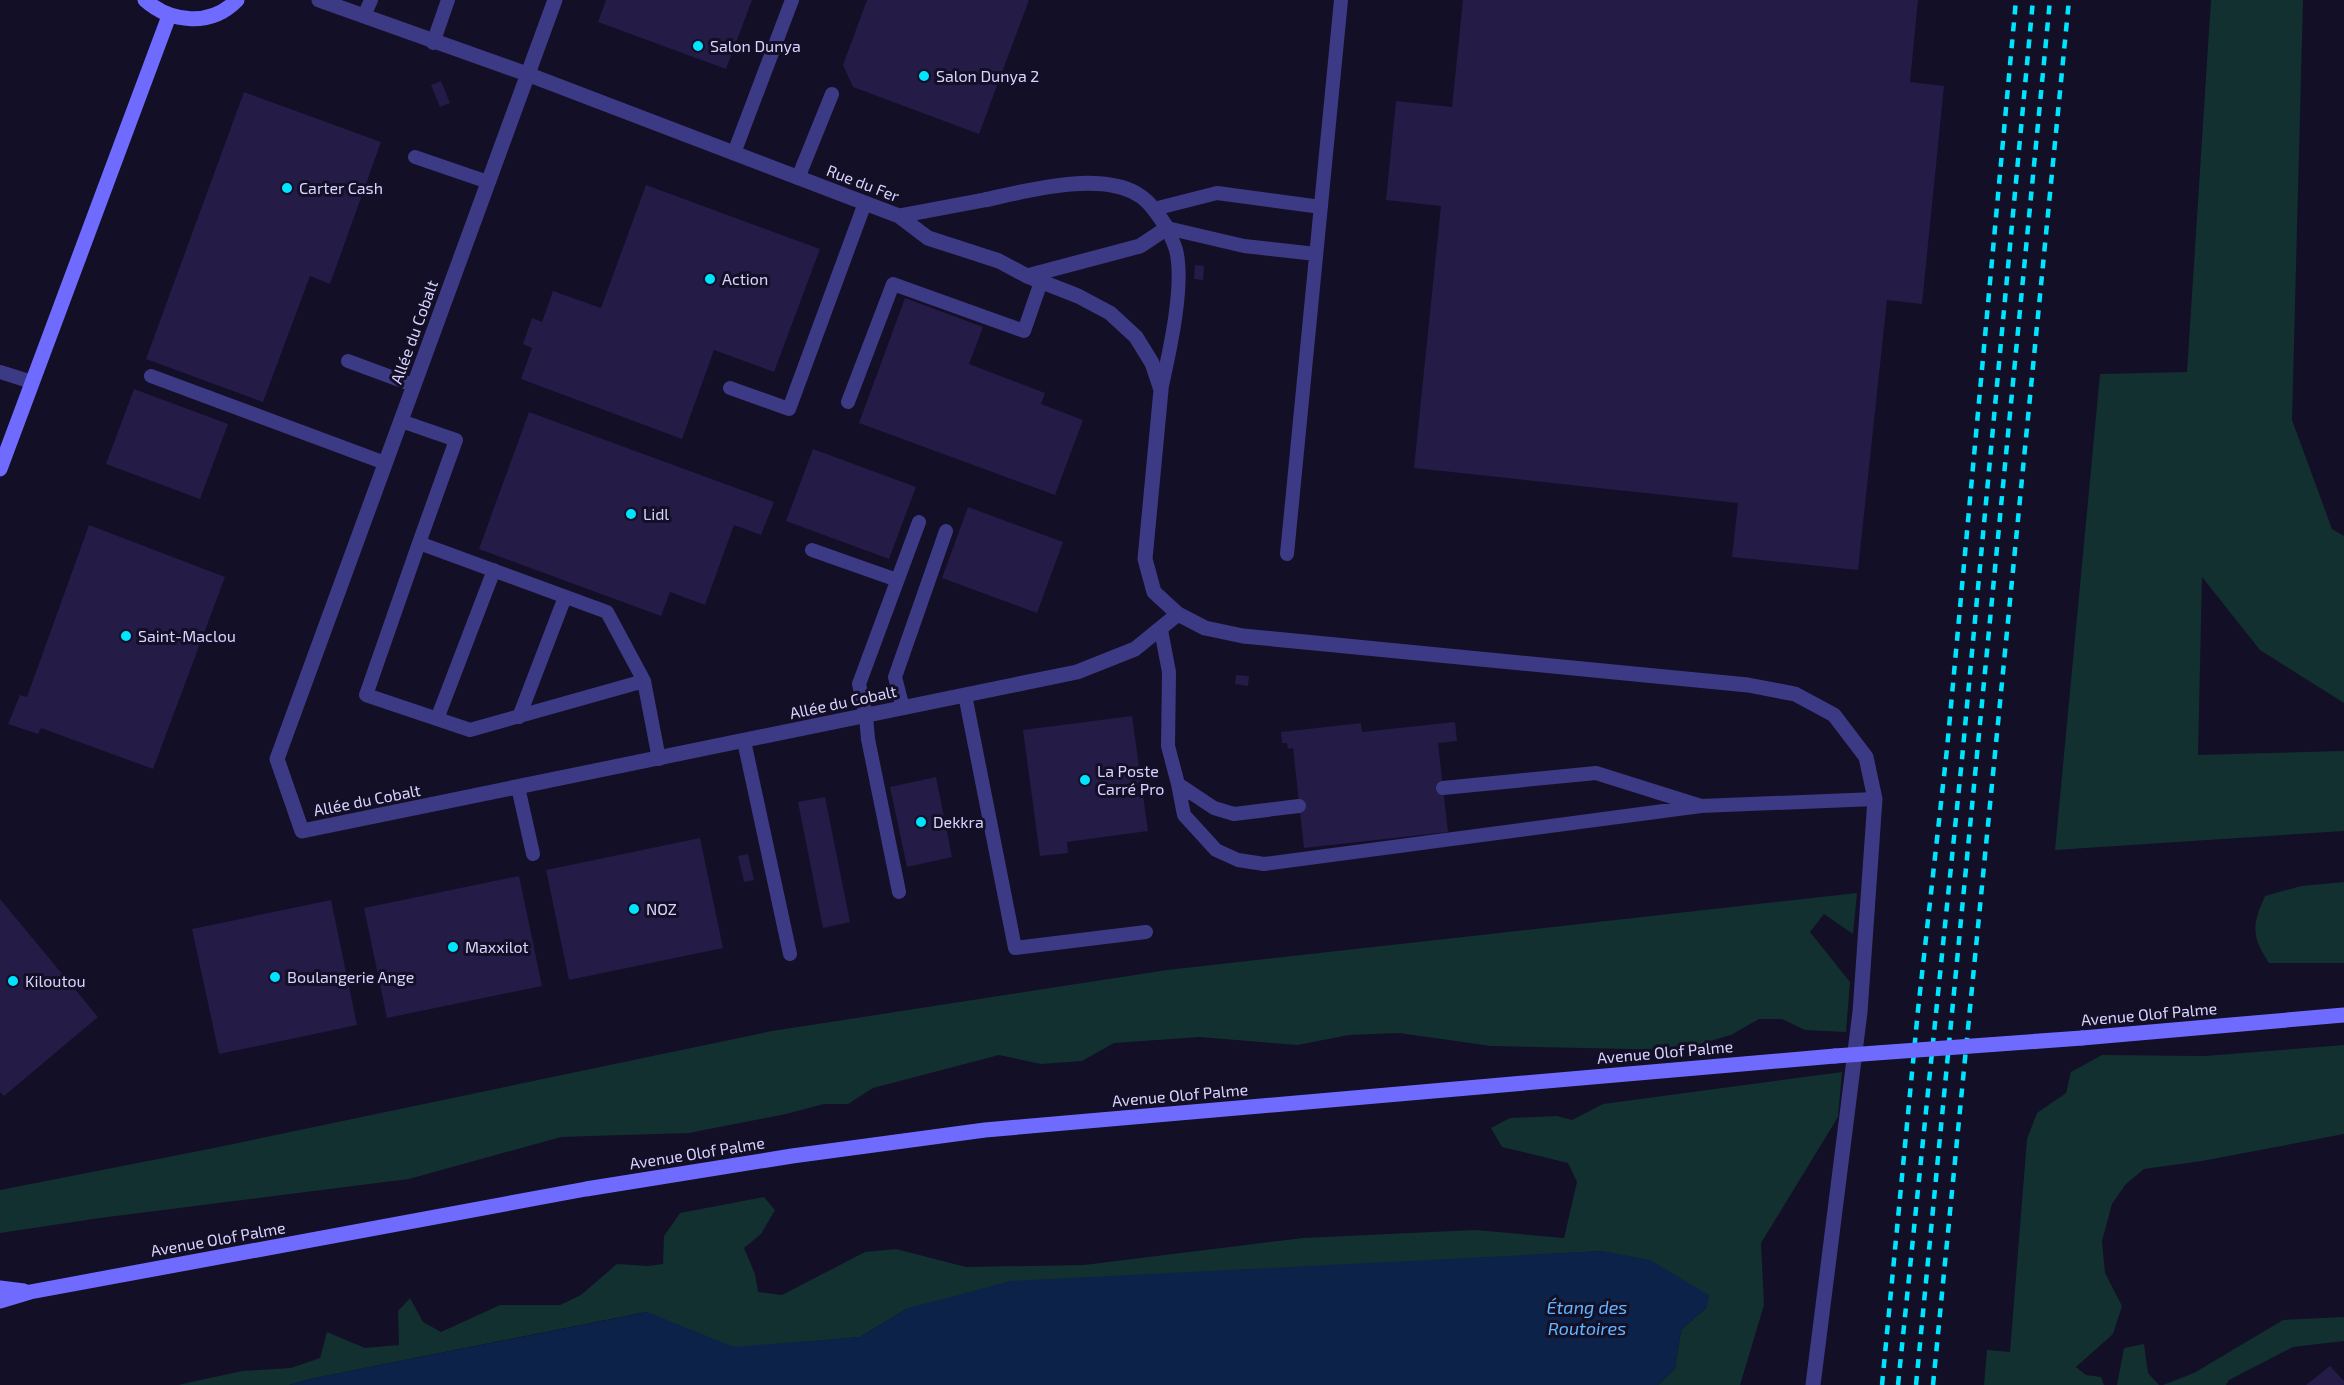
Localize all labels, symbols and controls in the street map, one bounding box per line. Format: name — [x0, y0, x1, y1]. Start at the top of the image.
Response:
place label: Salon Dunya — [710, 36, 801, 55]
marker: Salon Dunya — [691, 39, 705, 53]
place label: Salon Dunya 2 — [936, 66, 1039, 85]
marker: Salon Dunya 2 — [917, 69, 931, 83]
street label: Rue du Fer — [824, 160, 903, 205]
place label: Carter Cash — [299, 178, 383, 197]
marker: Carter Cash — [280, 181, 294, 195]
place label: Action — [722, 269, 768, 288]
marker: Action — [703, 272, 717, 286]
street label: Allée du Cobalt — [386, 277, 441, 386]
place label: Lidl — [643, 504, 669, 523]
marker: Lidl — [624, 507, 638, 521]
place label: Saint-Maclou — [138, 626, 236, 645]
marker: Saint-Maclou — [119, 629, 133, 643]
street label: Allée du Cobalt — [788, 681, 898, 722]
place label: La Poste Carré Pro — [1097, 761, 1164, 798]
marker: La Poste Carré Pro — [1078, 773, 1092, 787]
street label: Allée du Cobalt — [312, 780, 422, 819]
place label: Dekkra — [933, 812, 984, 831]
marker: Dekkra — [914, 815, 928, 829]
place label: NOZ — [646, 899, 677, 918]
marker: NOZ — [627, 902, 641, 916]
place label: Maxxilot — [465, 937, 529, 956]
marker: Maxxilot — [446, 940, 460, 954]
place label: Boulangerie Ange — [287, 967, 414, 986]
marker: Boulangerie Ange — [268, 970, 282, 984]
place label: Kiloutou — [25, 971, 86, 990]
marker: Kiloutou — [6, 974, 20, 988]
street label: Avenue Olof Palme — [2080, 998, 2218, 1029]
street label: Avenue Olof Palme — [1596, 1036, 1734, 1067]
street label: Avenue Olof Palme — [1111, 1079, 1249, 1110]
street label: Avenue Olof Palme — [628, 1132, 766, 1173]
street label: Avenue Olof Palme — [149, 1217, 287, 1260]
water label: Étang des Routoires — [1547, 1296, 1627, 1339]

